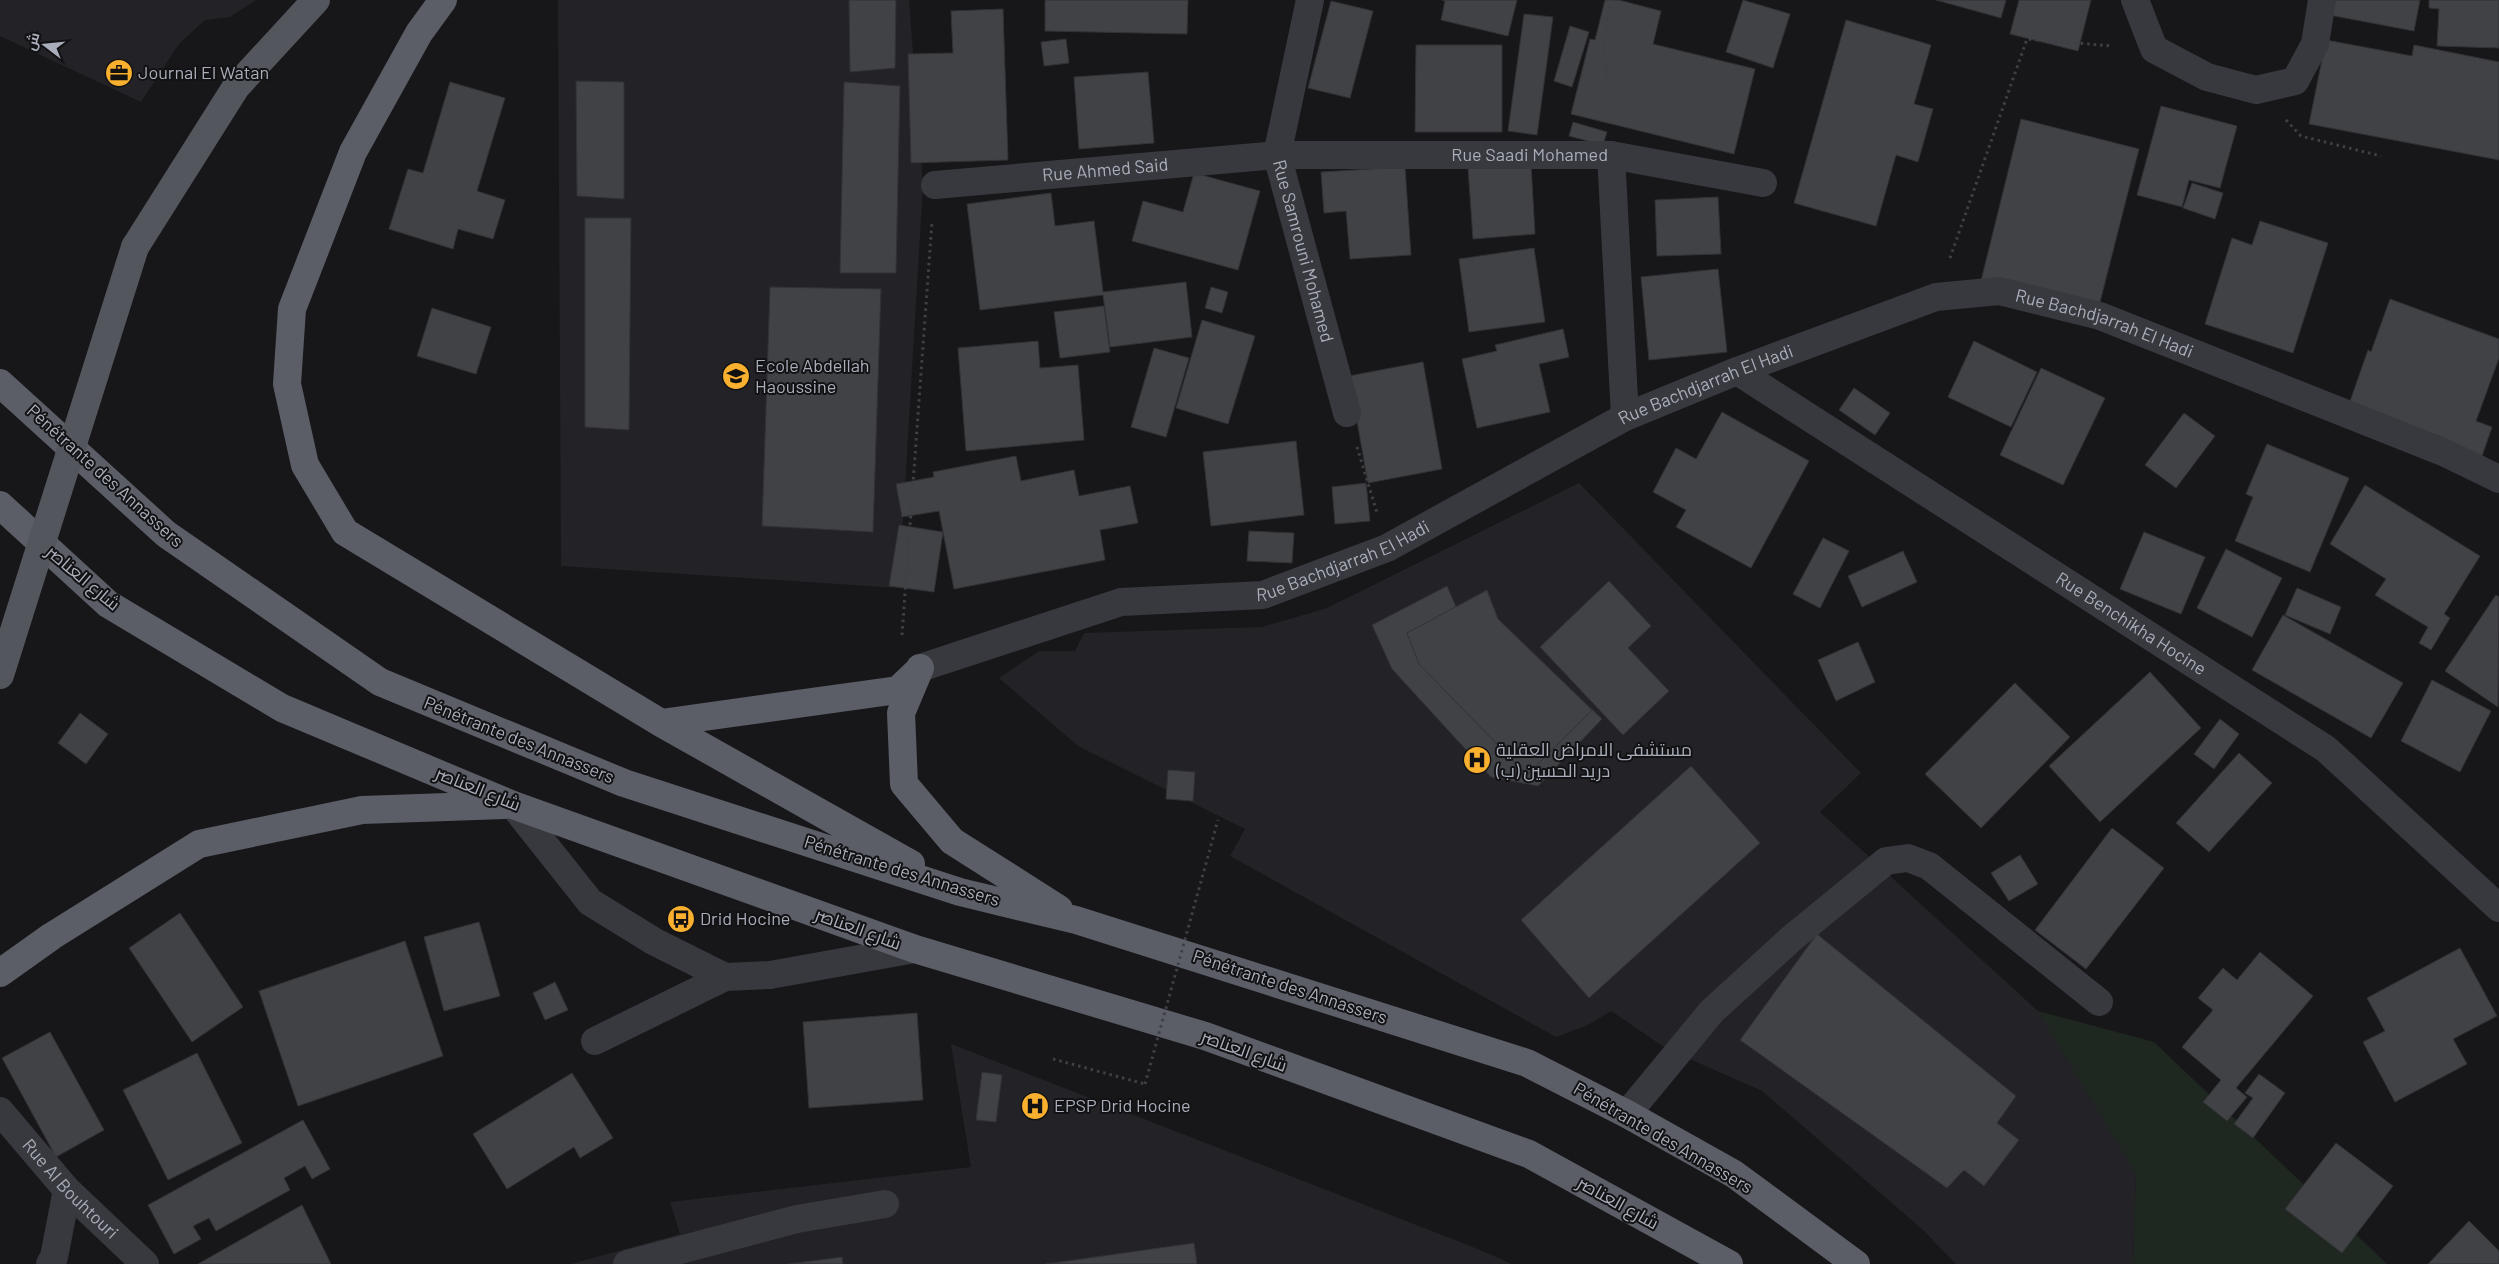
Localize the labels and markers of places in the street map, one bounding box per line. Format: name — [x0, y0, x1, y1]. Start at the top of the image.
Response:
office icon: Journal El Watan — [104, 58, 134, 88]
place label: Journal El Watan — [138, 61, 269, 83]
place label: Ecole Abdellah Haoussine — [755, 354, 870, 397]
school or university icon: Ecole Abdellah Haoussine — [721, 361, 751, 391]
place label: مستشفى الامراض العقلية دريد الحسين (ب) — [1495, 738, 1692, 782]
hospital icon: مستشفى الامراض العقلية دريد الحسين (ب) — [1462, 745, 1492, 775]
bus stop icon: Drid Hocine — [666, 904, 696, 934]
place label: Drid Hocine — [700, 907, 790, 929]
hospital icon: EPSP Drid Hocine — [1020, 1091, 1050, 1121]
place label: EPSP Drid Hocine — [1054, 1094, 1191, 1116]

